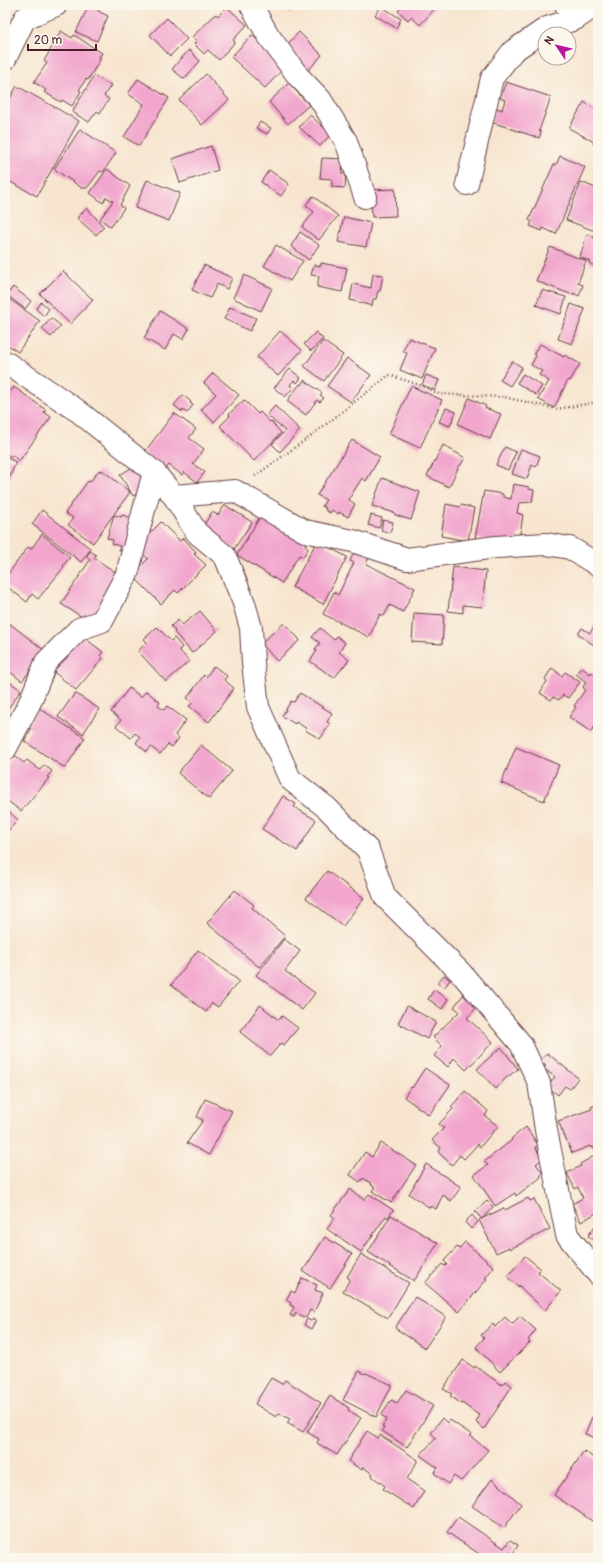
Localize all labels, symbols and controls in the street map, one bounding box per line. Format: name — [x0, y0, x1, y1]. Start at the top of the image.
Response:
scale bar — [28, 26, 96, 52]
north arrow — [537, 26, 577, 66]
text: 20 m — [34, 33, 63, 48]
text: N — [542, 33, 557, 47]

